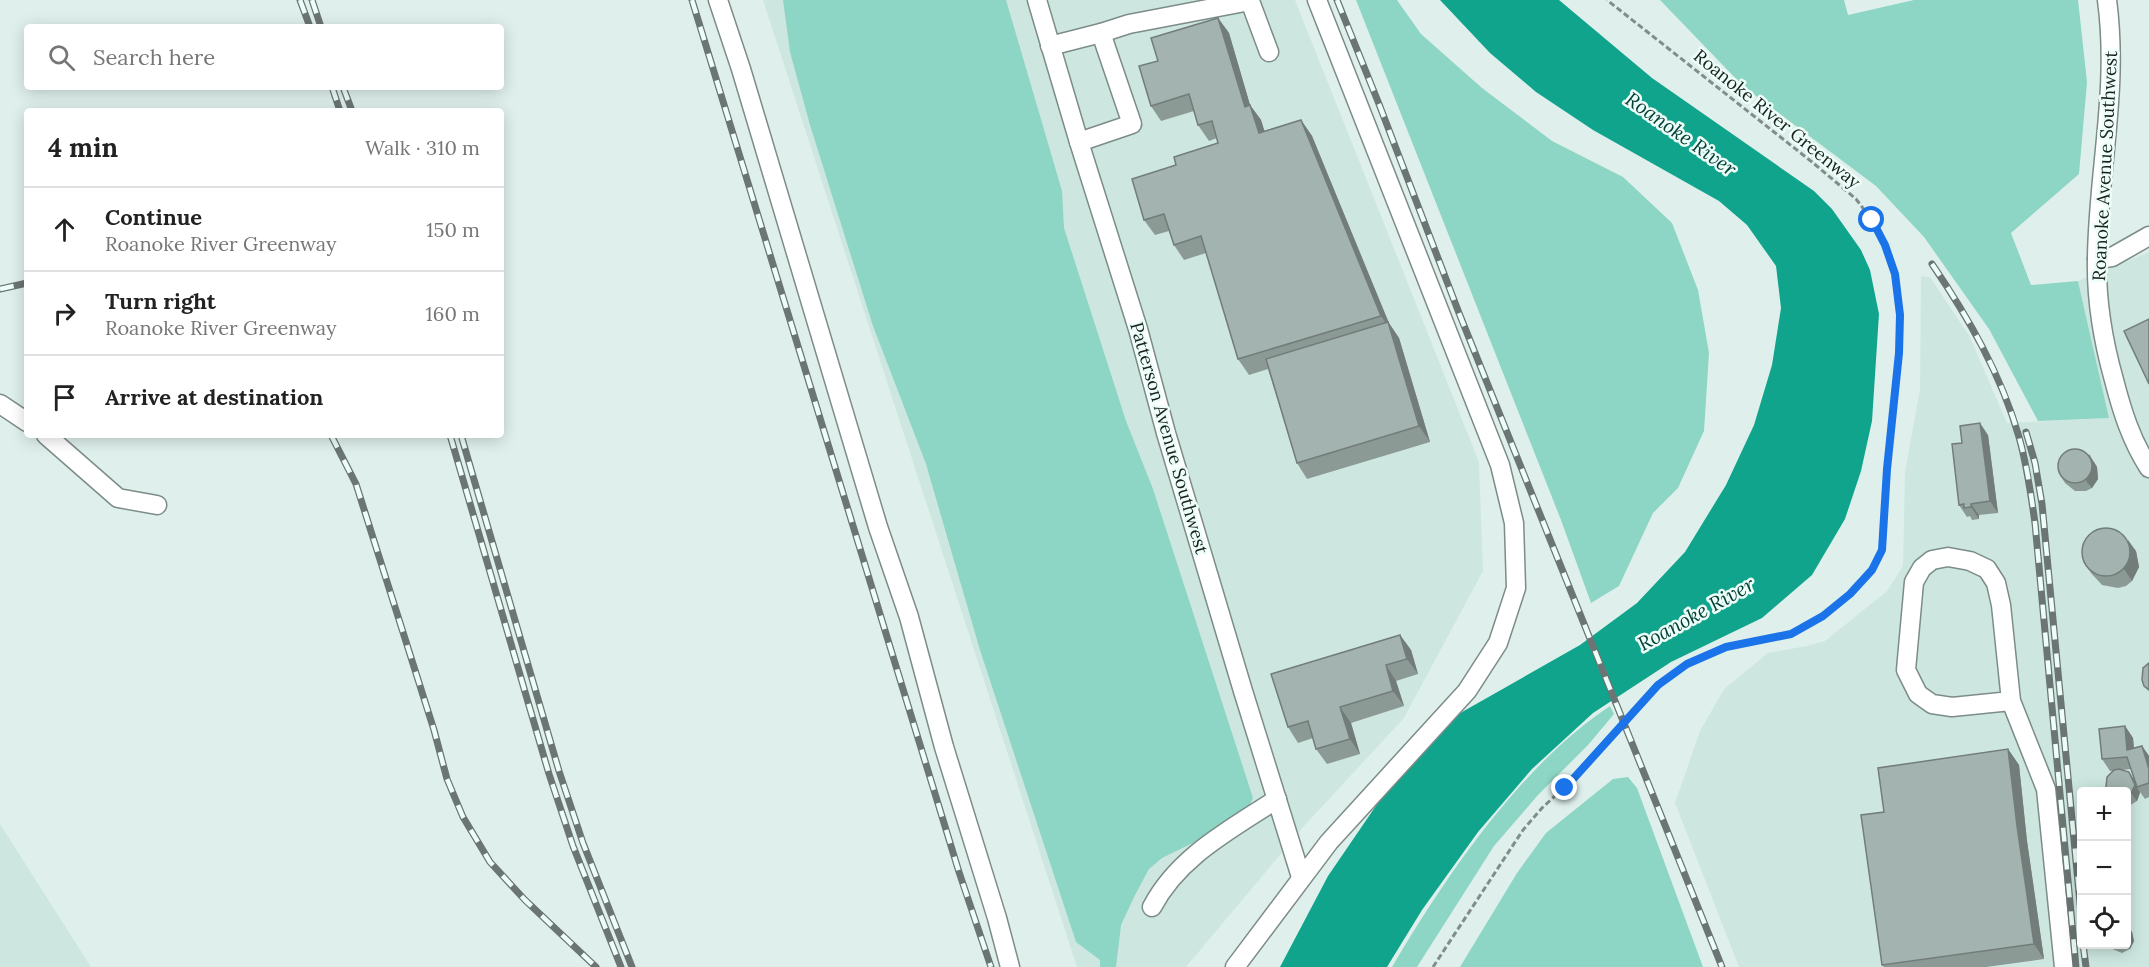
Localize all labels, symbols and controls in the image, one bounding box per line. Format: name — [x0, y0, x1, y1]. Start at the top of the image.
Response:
search box — [24, 24, 504, 90]
icon: search — [45, 41, 78, 74]
text: Search here — [93, 43, 215, 71]
street label: Roanoke River Greenway — [1689, 44, 1866, 193]
street label: Roanoke Avenue Southwest — [2087, 50, 2122, 282]
water label: Roanoke River — [1621, 86, 1742, 182]
text: 4 min — [48, 131, 118, 164]
text: Walk · 310 m — [365, 135, 480, 160]
text: Continue — [105, 203, 202, 231]
route start — [1858, 206, 1884, 232]
icon: ahead — [48, 213, 81, 246]
text: 150 m — [426, 217, 480, 242]
text: Roanoke River Greenway — [105, 231, 337, 256]
text: Turn right — [105, 287, 216, 315]
icon: right — [48, 297, 81, 330]
text: 160 m — [426, 301, 480, 326]
text: Roanoke River Greenway — [105, 315, 337, 340]
street label: Patterson Avenue Southwest — [1125, 319, 1214, 557]
icon: arrive — [48, 381, 81, 414]
text: Arrive at destination — [105, 383, 323, 411]
water label: Roanoke River — [1633, 571, 1759, 656]
route end — [1551, 774, 1577, 800]
map controls — [2077, 787, 2131, 949]
button: + — [2077, 787, 2131, 841]
button: − — [2077, 841, 2131, 895]
button: locate — [2077, 895, 2131, 949]

